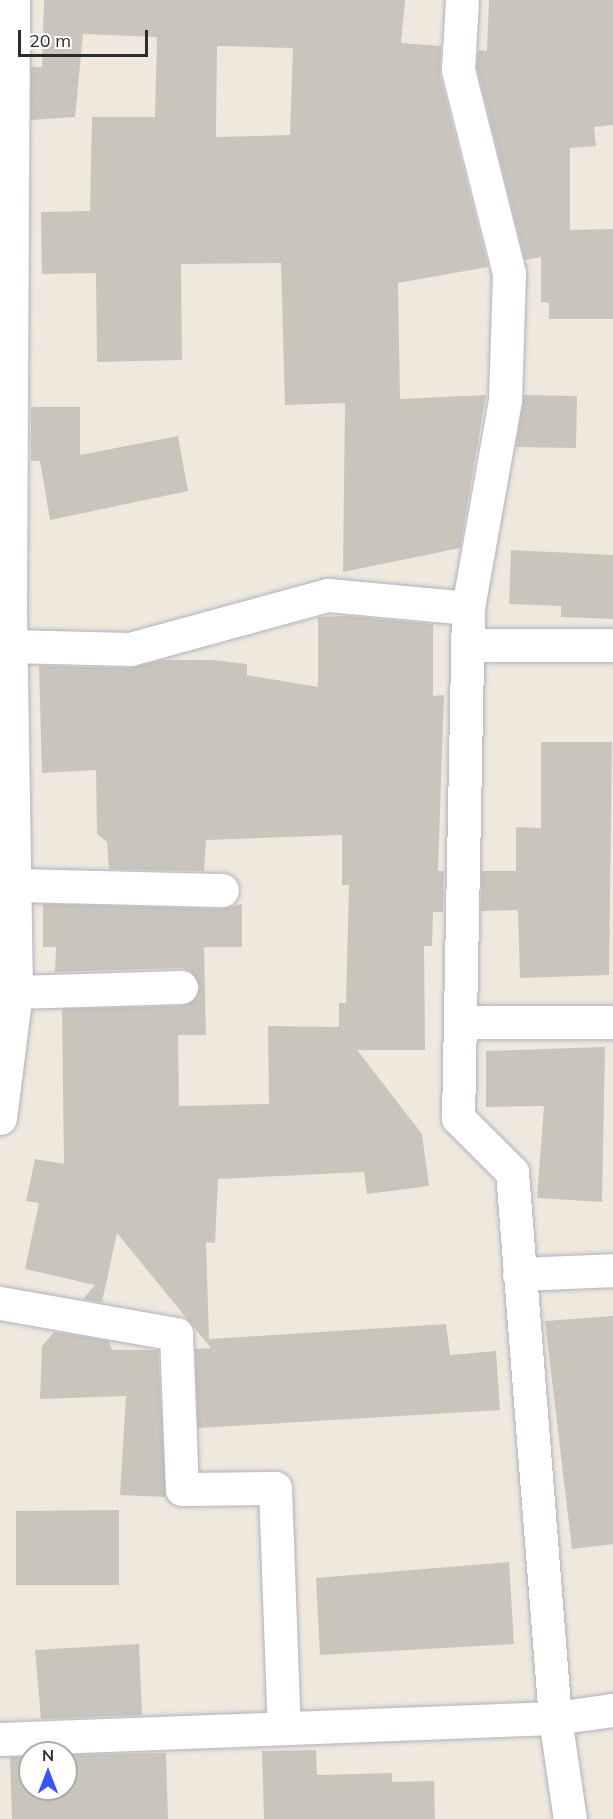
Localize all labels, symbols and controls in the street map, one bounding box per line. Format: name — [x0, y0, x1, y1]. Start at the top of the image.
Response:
scale bar — [21, 18, 152, 56]
text: 20 m — [29, 29, 71, 52]
north arrow — [18, 1741, 78, 1801]
text: N — [42, 1745, 54, 1765]

